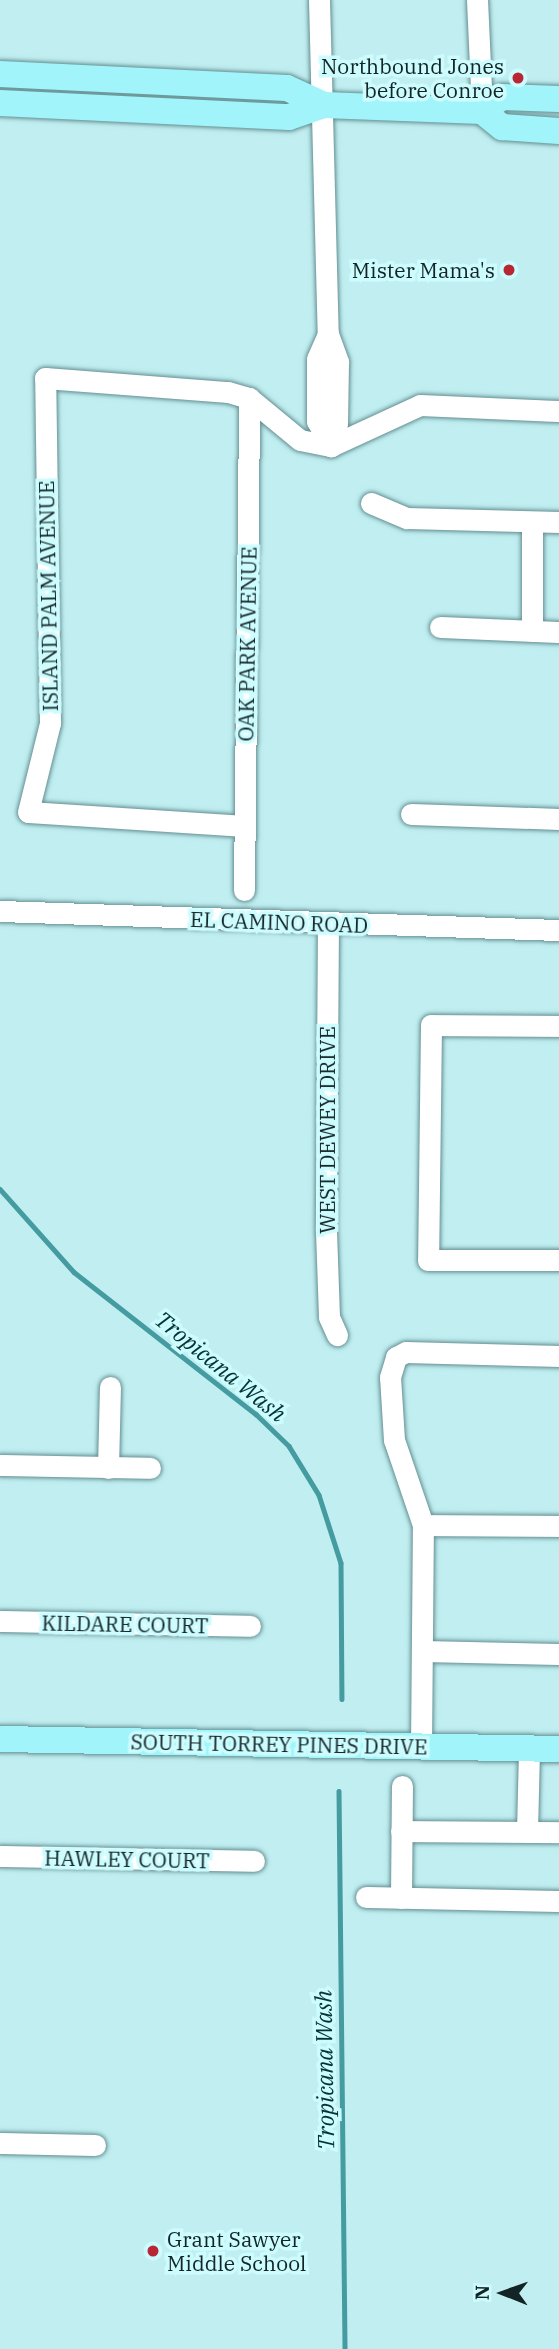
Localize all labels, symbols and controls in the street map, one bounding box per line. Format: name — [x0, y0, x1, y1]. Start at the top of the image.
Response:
place label: Northbound Jones before Conroe — [321, 53, 504, 103]
marker: Northbound Jones before Conroe — [510, 70, 526, 86]
place label: Mister Mama's — [352, 257, 495, 283]
marker: Mister Mama's — [501, 262, 517, 278]
street label: ISLAND PALM AVENUE — [33, 480, 63, 712]
street label: OAK PARK AVENUE — [233, 546, 261, 742]
street label: EL CAMINO ROAD — [190, 906, 368, 938]
street label: WEST DEWEY DRIVE — [314, 1026, 340, 1234]
water label: Tropicana Wash — [150, 1305, 292, 1427]
street label: KILDARE COURT — [41, 1610, 209, 1638]
street label: SOUTH TORREY PINES DRIVE — [130, 1729, 428, 1759]
street label: HAWLEY COURT — [44, 1845, 210, 1873]
water label: Tropicana Wash — [309, 1990, 339, 2150]
place label: Grant Sawyer Middle School — [167, 2226, 306, 2276]
marker: Grant Sawyer Middle School — [145, 2243, 161, 2259]
north arrow — [468, 2258, 538, 2328]
text: N — [470, 2285, 494, 2300]

